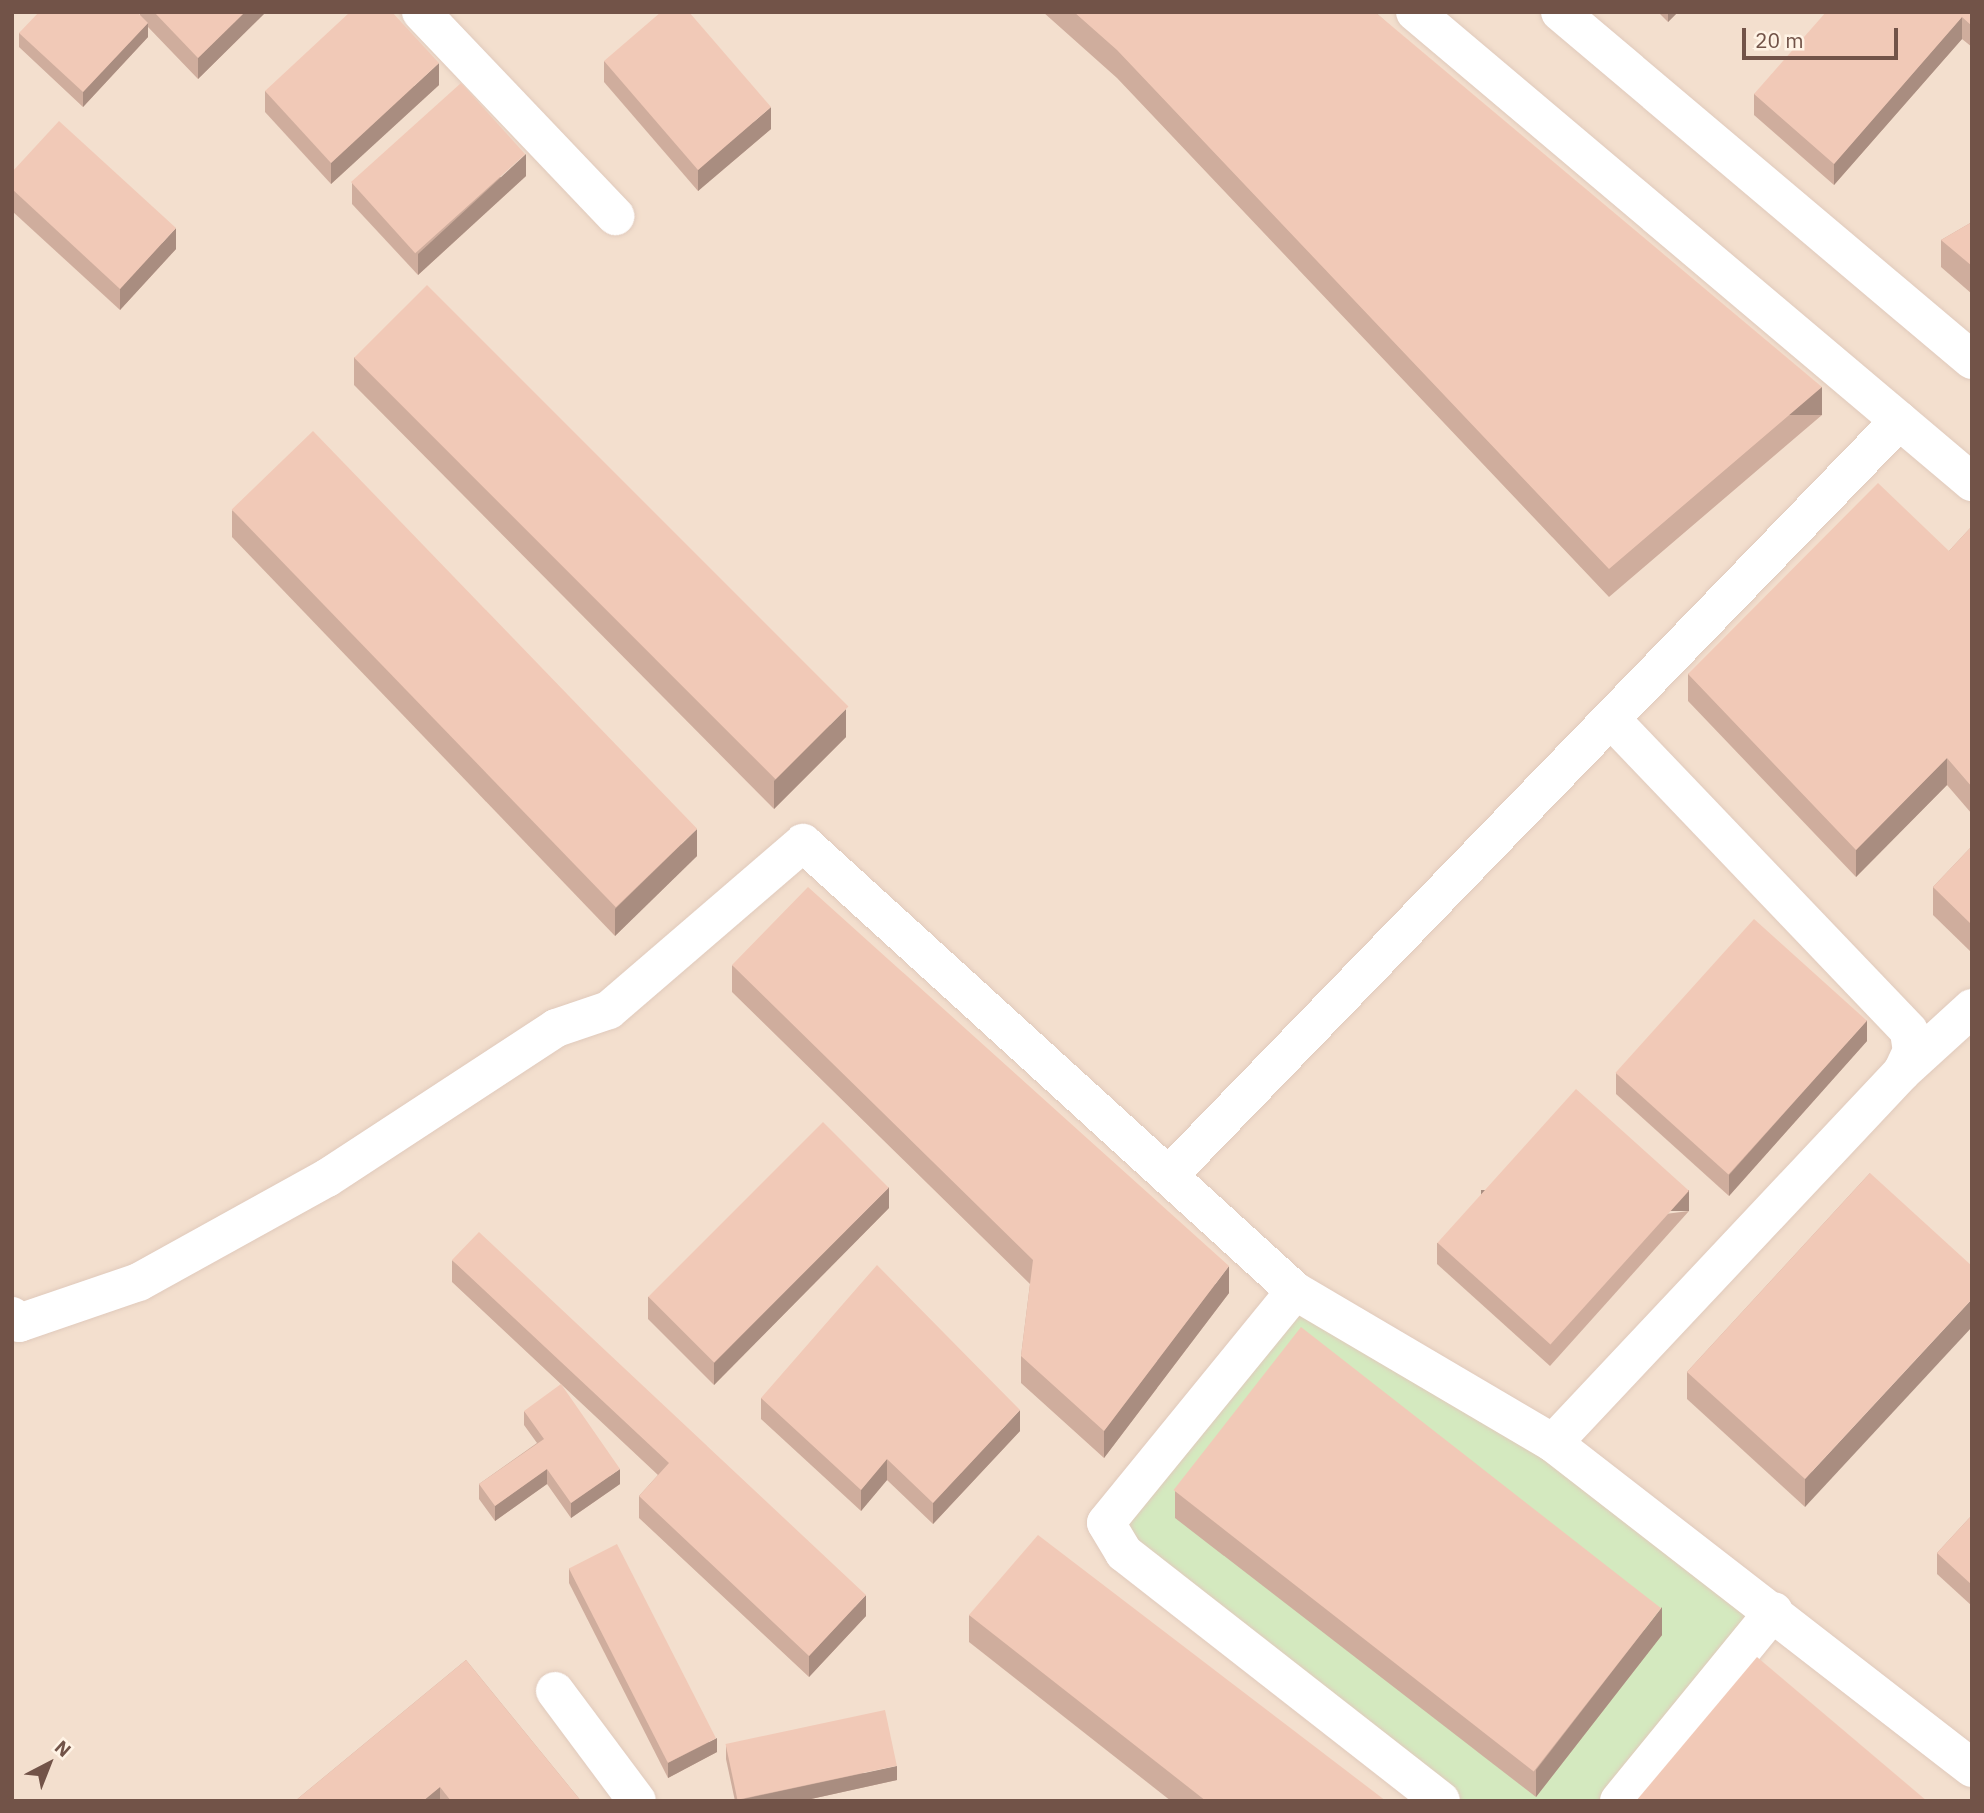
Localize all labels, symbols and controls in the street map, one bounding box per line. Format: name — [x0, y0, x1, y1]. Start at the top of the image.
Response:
scale bar — [1746, 14, 1902, 58]
text: 20 m — [1755, 26, 1804, 54]
north arrow — [14, 1729, 84, 1799]
text: N — [50, 1735, 76, 1762]

